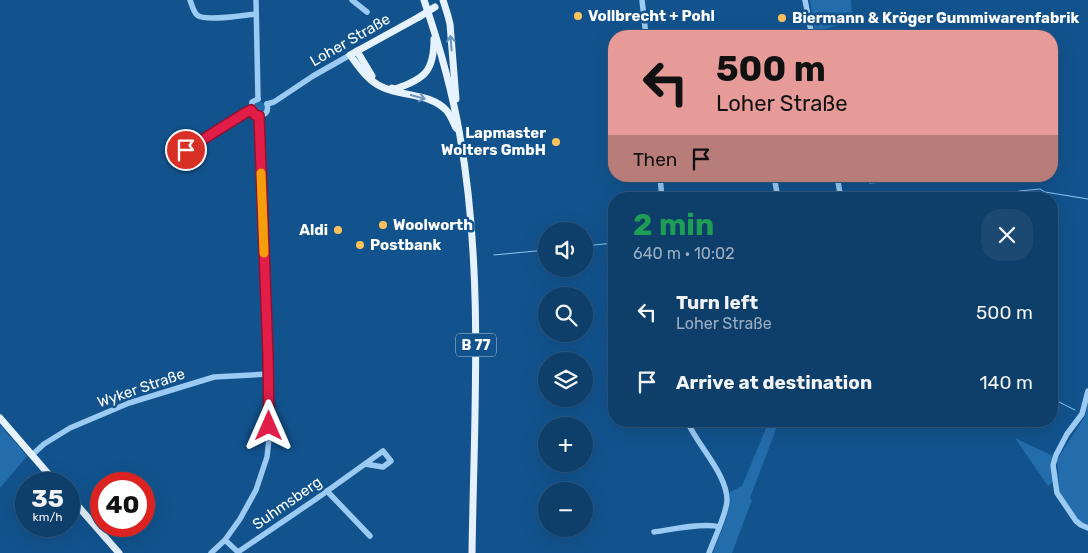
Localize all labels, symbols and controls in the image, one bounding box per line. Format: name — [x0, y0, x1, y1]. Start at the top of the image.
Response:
place label: Vollbrecht + Pohl — [588, 7, 715, 25]
place label: Biermann & Kröger Gummiwarenfabrik — [792, 9, 1079, 27]
street label: Loher Straße — [307, 10, 393, 70]
marker: Vollbrecht + Pohl — [572, 10, 584, 22]
marker: Biermann & Kröger Gummiwarenfabrik — [776, 12, 788, 24]
one-way arrow — [447, 35, 456, 51]
text: 500 m — [716, 48, 826, 90]
icon: left — [633, 50, 698, 115]
text: Loher Straße — [716, 90, 848, 117]
one-way arrow — [410, 93, 426, 102]
place label: Lapmaster Wolters GmbH — [441, 124, 546, 159]
pin — [165, 129, 207, 171]
icon: arrive — [172, 136, 200, 164]
marker: Lapmaster Wolters GmbH — [550, 136, 562, 148]
icon: arrive — [687, 145, 715, 173]
text: Then — [633, 148, 677, 171]
text: 2 min — [633, 207, 714, 243]
button: close — [981, 209, 1033, 261]
place label: Woolworth — [393, 216, 473, 234]
marker: Woolworth — [377, 219, 389, 231]
place label: Aldi — [299, 221, 328, 239]
map controls — [538, 222, 593, 537]
button: sound — [538, 222, 593, 277]
marker: Aldi — [332, 224, 344, 236]
place label: Postbank — [370, 236, 441, 254]
marker: Postbank — [354, 239, 366, 251]
text: 640 m · 10:02 — [633, 244, 735, 263]
button: search — [538, 287, 593, 342]
text: Turn left — [676, 291, 758, 314]
icon: left — [633, 298, 661, 326]
text: 500 m — [976, 301, 1033, 324]
text: Loher Straße — [676, 314, 772, 333]
road number: B 77 — [456, 334, 496, 356]
button: layers — [538, 352, 593, 407]
street label: Wyker Straße — [95, 365, 187, 411]
icon: arrive — [633, 368, 661, 396]
text: Arrive at destination — [676, 371, 872, 394]
text: 140 m — [979, 371, 1033, 394]
position arrow — [242, 399, 294, 451]
button: + — [538, 417, 593, 472]
speed limit sign: 40 — [90, 472, 155, 537]
street label: Suhmsberg — [249, 473, 325, 533]
button: − — [538, 482, 593, 537]
text: 35 — [31, 484, 64, 513]
text: km/h — [33, 510, 62, 524]

